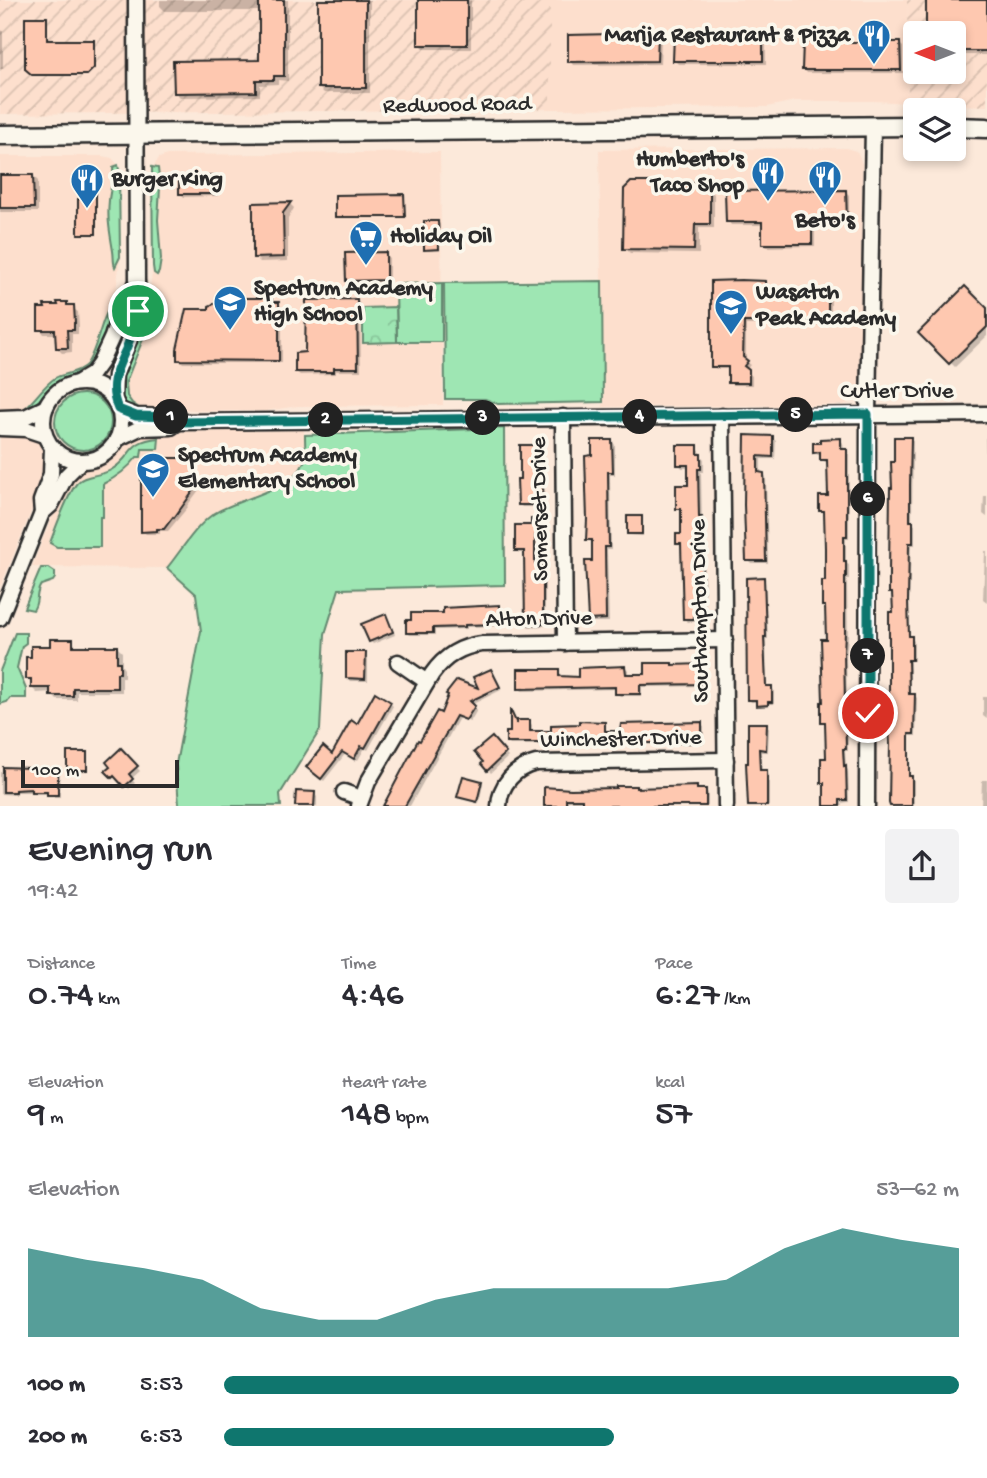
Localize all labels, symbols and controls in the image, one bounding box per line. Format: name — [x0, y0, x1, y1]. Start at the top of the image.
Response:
restaurant icon: Marija Restaurant & Pizza — [855, 17, 893, 66]
north arrow — [903, 21, 966, 84]
map controls — [903, 21, 966, 161]
place label: Marija Restaurant & Pizza — [604, 23, 851, 50]
street label: Redwood Road — [383, 91, 533, 121]
button: layers — [903, 98, 966, 161]
place label: Humberto's Taco Shop — [636, 147, 746, 200]
restaurant icon: Humberto's Taco Shop — [749, 154, 787, 203]
restaurant icon: Beto's — [806, 158, 844, 207]
restaurant icon: Burger King — [68, 161, 106, 210]
place label: Burger King — [111, 167, 223, 194]
place label: Beto's — [794, 208, 856, 235]
supermarket icon: Holiday Oil — [347, 218, 385, 267]
place label: Holiday Oil — [390, 224, 492, 251]
place label: Spectrum Academy High School — [254, 276, 434, 329]
place label: Wasatch Peak Academy — [754, 280, 897, 333]
pin — [108, 281, 168, 341]
school or university icon: Spectrum Academy High School — [211, 283, 249, 332]
school or university icon: Wasatch Peak Academy — [712, 287, 750, 336]
icon: arrive — [119, 292, 157, 330]
street label: Cutler Drive — [840, 379, 955, 406]
pin: 5 — [778, 398, 814, 432]
pin: 1 — [154, 400, 188, 434]
pin: 3 — [466, 400, 500, 436]
pin: 4 — [622, 400, 658, 434]
pin: 2 — [308, 402, 344, 438]
text: 5 — [791, 403, 801, 426]
text: 1 — [167, 405, 174, 428]
text: 4 — [635, 405, 644, 428]
text: 3 — [478, 406, 487, 429]
text: 2 — [321, 408, 330, 431]
street label: Somerset Drive — [526, 436, 556, 581]
place label: Spectrum Academy Elementary School — [178, 443, 358, 496]
school or university icon: Spectrum Academy Elementary School — [134, 450, 172, 499]
pin: 6 — [850, 482, 886, 516]
text: 6 — [863, 487, 872, 510]
street label: Southampton Drive — [686, 518, 716, 703]
street label: Alton Drive — [486, 606, 594, 634]
pin: 7 — [850, 638, 886, 674]
text: 7 — [863, 644, 872, 667]
pin — [838, 683, 898, 743]
icon: check — [849, 694, 887, 732]
street label: Winchester Drive — [540, 725, 703, 755]
scale bar — [21, 757, 178, 789]
text: 100 m — [32, 760, 79, 783]
button: share — [885, 829, 959, 903]
text: Evening run — [28, 830, 212, 874]
text: 19:42 — [28, 878, 78, 905]
text: Distance — [28, 953, 95, 976]
text: Time — [342, 953, 376, 976]
text: Pace — [655, 953, 693, 976]
text: 0.74 — [28, 976, 94, 1017]
text: 4:46 — [342, 976, 404, 1017]
text: 6:27 — [655, 976, 719, 1017]
text: km — [94, 988, 120, 1011]
text: /km — [719, 988, 750, 1011]
text: Elevation — [28, 1072, 104, 1095]
text: Heart rate — [342, 1072, 427, 1095]
text: kcal — [655, 1072, 685, 1095]
text: 9 — [28, 1095, 46, 1136]
text: 148 — [342, 1095, 392, 1136]
text: 57 — [655, 1095, 692, 1136]
text: m — [46, 1107, 64, 1130]
text: bpm — [392, 1107, 429, 1130]
text: Elevation — [28, 1177, 119, 1204]
text: 53–62 m — [876, 1177, 959, 1204]
text: 100 m — [28, 1372, 85, 1399]
text: 5:53 — [140, 1372, 183, 1399]
text: 200 m — [28, 1424, 87, 1451]
text: 6:53 — [140, 1424, 183, 1451]

